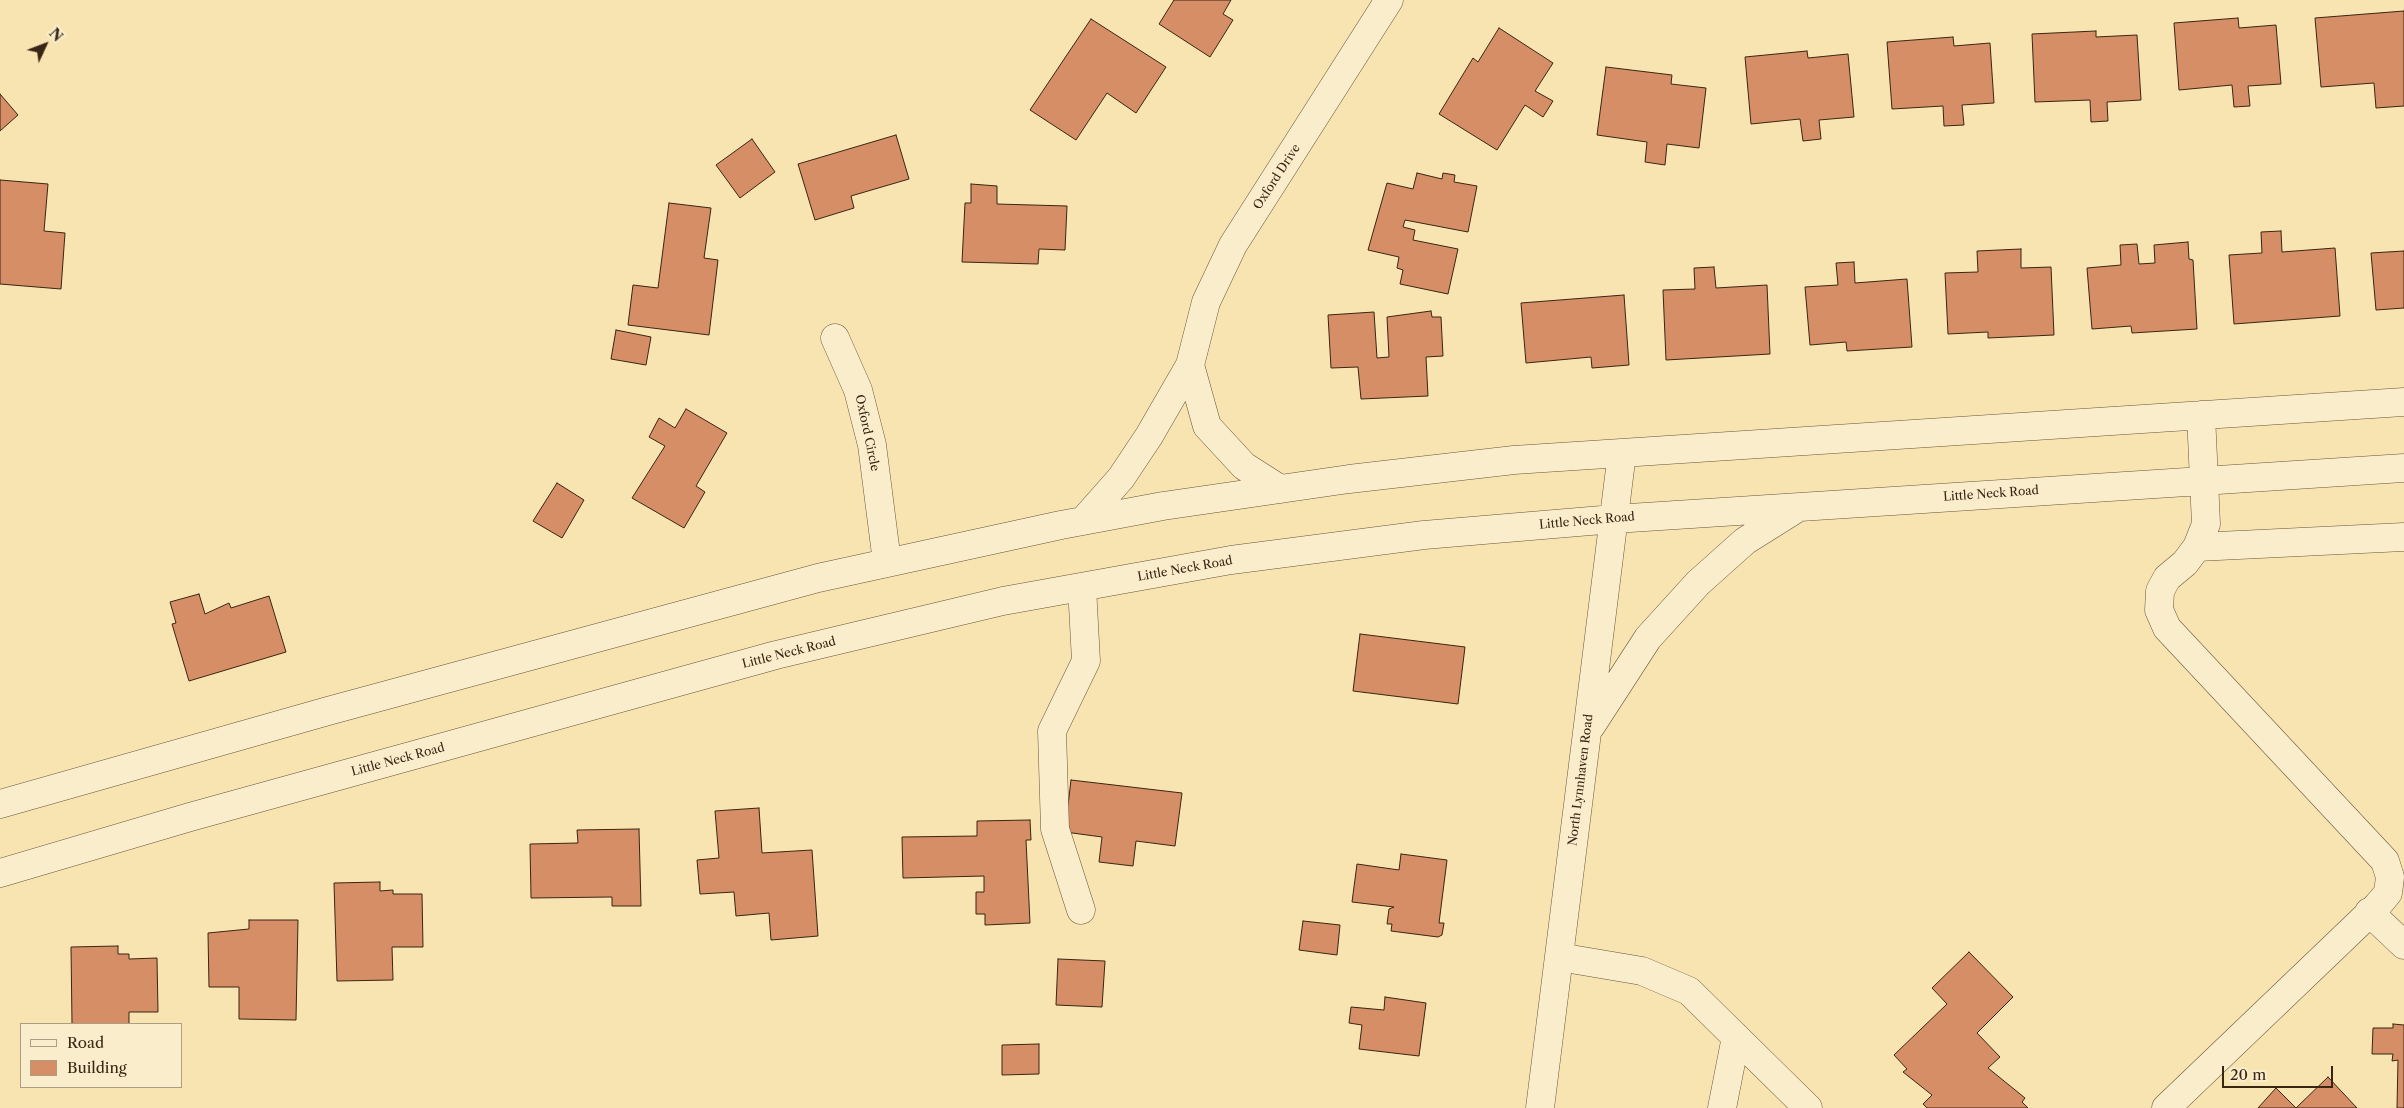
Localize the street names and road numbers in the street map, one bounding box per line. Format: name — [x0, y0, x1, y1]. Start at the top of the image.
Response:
street label: Oxford Drive — [1251, 142, 1303, 212]
street label: Oxford Circle — [852, 393, 882, 473]
street label: Little Neck Road — [1943, 483, 2039, 505]
street label: Little Neck Road — [1539, 510, 1635, 532]
street label: Little Neck Road — [1137, 554, 1233, 584]
street label: Little Neck Road — [741, 634, 837, 672]
street label: North Lynnhaven Road — [1566, 713, 1596, 847]
street label: Little Neck Road — [350, 741, 446, 779]

